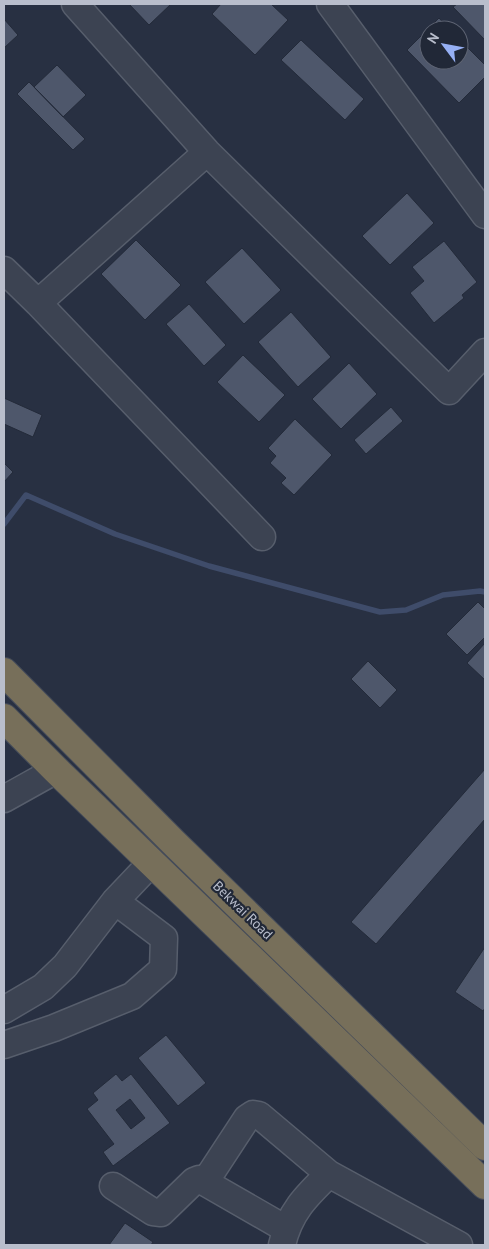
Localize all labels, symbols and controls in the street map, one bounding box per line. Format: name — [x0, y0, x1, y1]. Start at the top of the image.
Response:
north arrow — [419, 20, 469, 70]
text: N — [423, 29, 443, 47]
street label: Bekwai Road — [209, 877, 277, 943]

